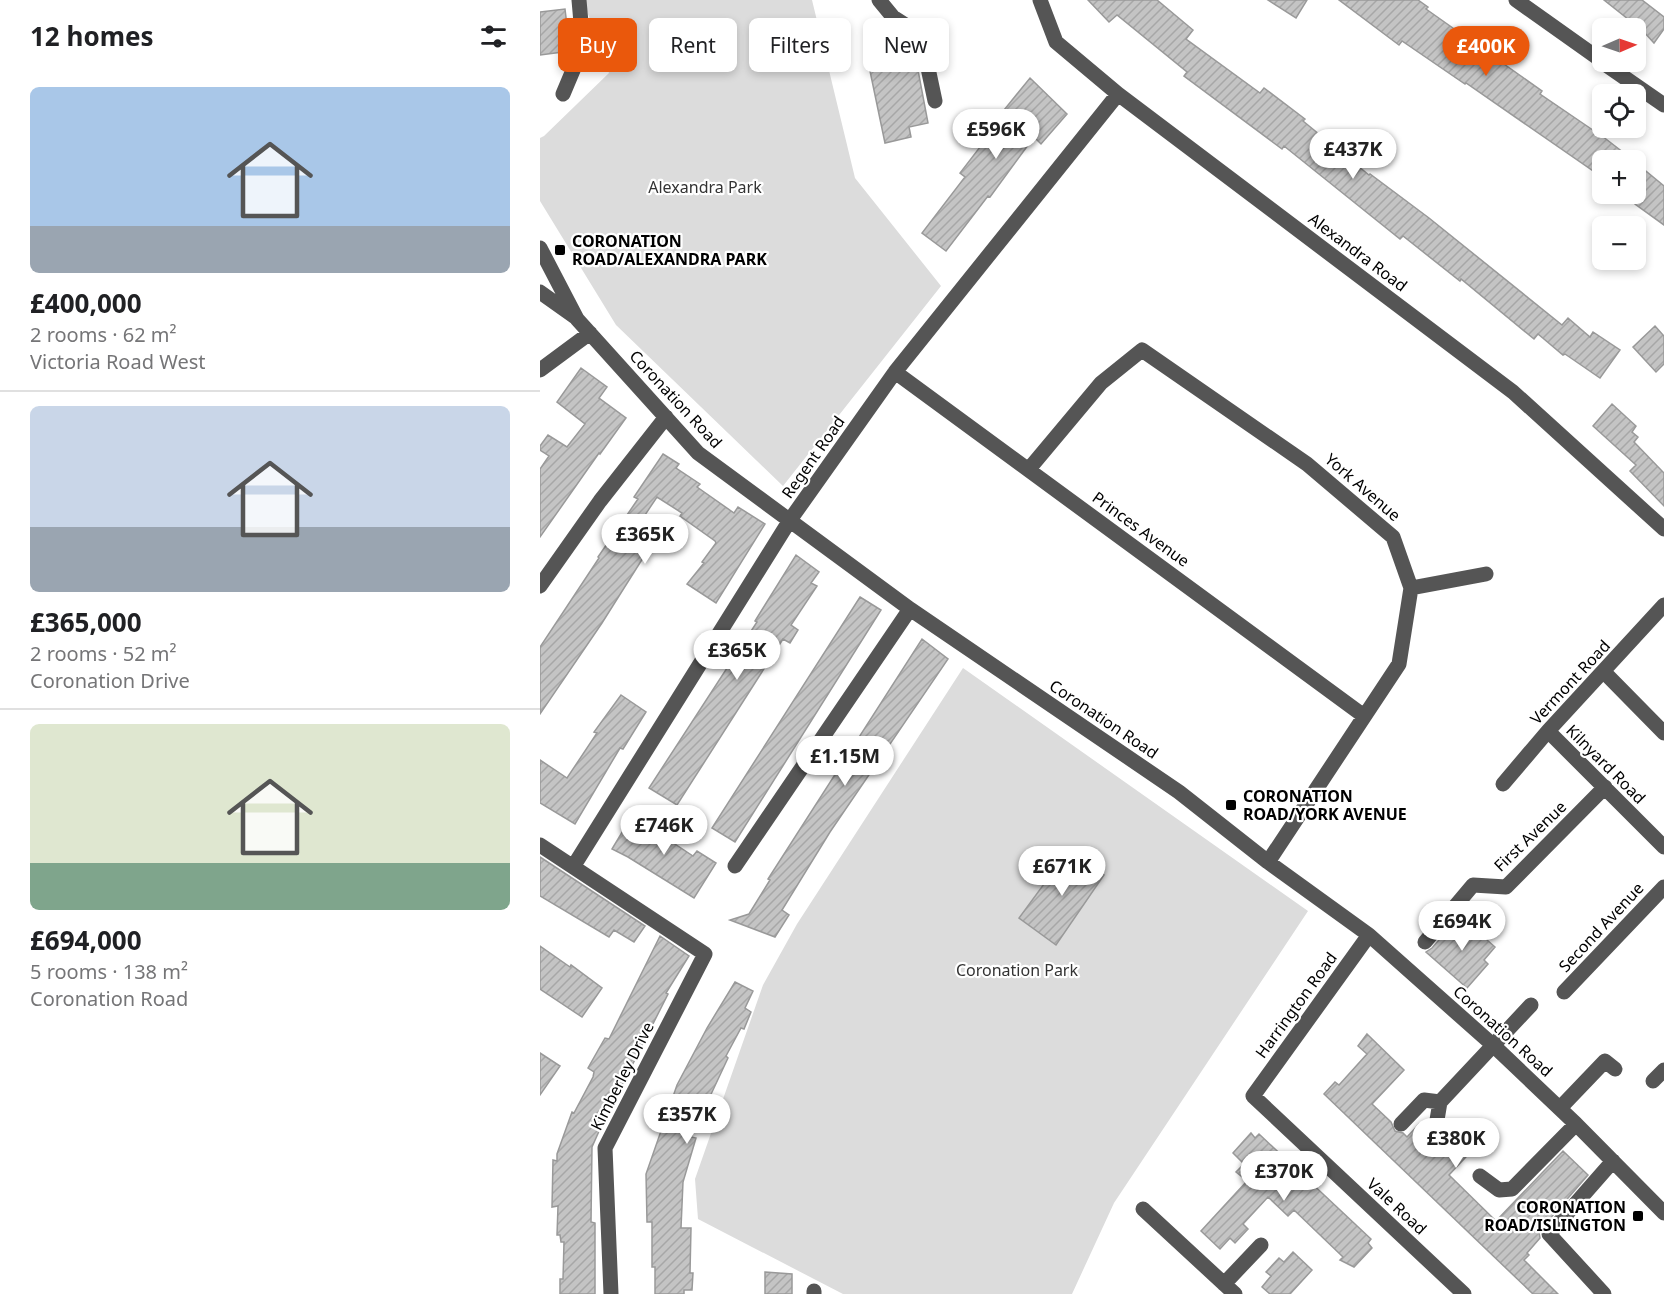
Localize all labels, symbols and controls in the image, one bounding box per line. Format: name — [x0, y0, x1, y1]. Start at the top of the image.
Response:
text: 12 homes — [30, 18, 154, 54]
chip: Buy — [558, 18, 637, 72]
chip: Rent — [649, 18, 737, 72]
chip: Filters — [749, 18, 851, 72]
chip: New — [863, 18, 949, 72]
north arrow — [1592, 18, 1646, 72]
map controls — [1592, 18, 1646, 270]
icon: filters — [477, 20, 510, 53]
pin: £400K — [1444, 26, 1528, 77]
text: £400K — [1456, 32, 1516, 59]
button: locate — [1592, 84, 1646, 138]
pin: £596K — [954, 109, 1038, 160]
text: £596K — [966, 115, 1026, 142]
icon: home — [216, 126, 324, 234]
pin: £437K — [1311, 129, 1395, 180]
text: £437K — [1323, 135, 1383, 162]
button: + — [1592, 150, 1646, 204]
park label: Alexandra Park — [648, 176, 762, 198]
street label: Alexandra Road — [1304, 208, 1412, 296]
button: − — [1592, 216, 1646, 270]
place label: CORONATION ROAD/ALEXANDRA PARK — [572, 230, 767, 270]
marker: CORONATION ROAD/ALEXANDRA PARK — [553, 243, 567, 257]
text: £400,000 — [30, 285, 142, 321]
text: 2 rooms · 62 m² — [30, 321, 177, 348]
street label: Coronation Road — [625, 345, 727, 453]
text: Victoria Road West — [30, 348, 205, 375]
street label: Regent Road — [776, 411, 850, 503]
icon: home — [216, 445, 324, 553]
street label: York Avenue — [1321, 448, 1405, 526]
street label: Princes Avenue — [1088, 486, 1194, 572]
pin: £365K — [603, 514, 687, 565]
text: £365K — [615, 520, 675, 547]
text: £365,000 — [30, 604, 142, 640]
pin: £365K — [695, 630, 779, 681]
street label: Vermont Road — [1525, 635, 1615, 729]
text: £365K — [707, 636, 767, 663]
text: 2 rooms · 52 m² — [30, 640, 177, 667]
text: Coronation Drive — [30, 667, 190, 694]
street label: Coronation Road — [1045, 674, 1163, 764]
street label: Kilnyard Road — [1561, 719, 1651, 809]
pin: £1.15M — [796, 736, 894, 787]
text: £1.15M — [810, 742, 880, 769]
icon: home — [216, 763, 324, 871]
place label: CORONATION ROAD/YORK AVENUE — [1243, 785, 1407, 825]
street label: First Avenue — [1489, 796, 1571, 876]
marker: CORONATION ROAD/YORK AVENUE — [1224, 798, 1238, 812]
pin: £746K — [622, 805, 706, 856]
text: £746K — [634, 811, 694, 838]
pin: £671K — [1020, 846, 1104, 897]
text: £671K — [1032, 852, 1092, 879]
street label: Second Avenue — [1554, 877, 1648, 977]
pin: £694K — [1420, 901, 1504, 952]
text: £694K — [1432, 907, 1492, 934]
text: £694,000 — [30, 922, 142, 958]
street label: Harrington Road — [1250, 948, 1342, 1062]
text: 5 rooms · 138 m² — [30, 958, 188, 985]
park label: Coronation Park — [956, 959, 1078, 981]
street label: Coronation Road — [1449, 980, 1557, 1082]
text: Coronation Road — [30, 985, 188, 1012]
street label: Kimberley Drive — [585, 1018, 659, 1134]
pin: £357K — [645, 1094, 729, 1145]
text: £357K — [657, 1100, 717, 1127]
pin: £380K — [1414, 1118, 1498, 1169]
text: £380K — [1426, 1124, 1486, 1151]
pin: £370K — [1242, 1151, 1326, 1202]
text: £370K — [1254, 1157, 1314, 1184]
street label: Vale Road — [1362, 1173, 1432, 1239]
place label: CORONATION ROAD/ISLINGTON — [1484, 1196, 1626, 1236]
marker: CORONATION ROAD/ISLINGTON — [1631, 1209, 1645, 1223]

